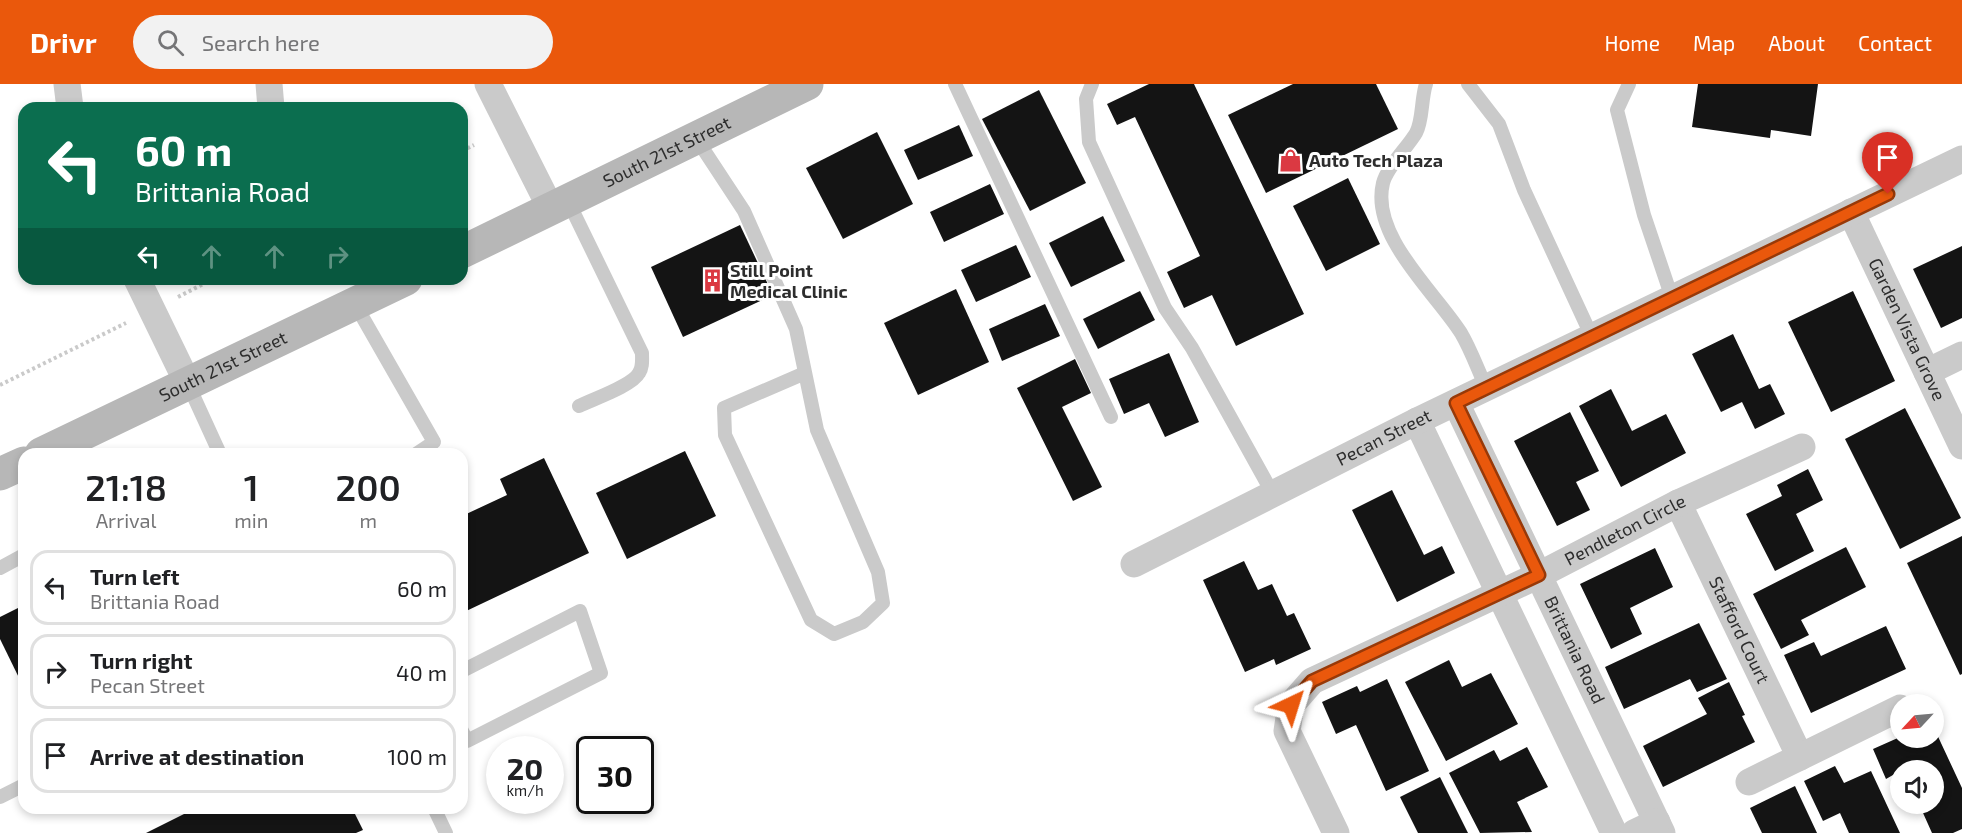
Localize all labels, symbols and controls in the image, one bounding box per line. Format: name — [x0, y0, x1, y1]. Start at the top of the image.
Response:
search box — [133, 15, 553, 69]
text: Drivr — [30, 25, 97, 59]
icon: search — [154, 26, 187, 59]
text: Search here — [202, 29, 320, 55]
text: Home — [1604, 30, 1660, 55]
text: Map — [1693, 30, 1735, 55]
text: About — [1768, 30, 1825, 55]
text: Contact — [1858, 30, 1932, 55]
street label: South 21st Street — [599, 111, 734, 192]
text: 60 m — [135, 124, 232, 174]
icon: left — [36, 126, 114, 204]
pin — [1862, 132, 1913, 194]
icon: arrive — [1871, 141, 1904, 174]
shop icon: Auto Tech Plaza — [1278, 148, 1304, 174]
place label: Auto Tech Plaza — [1309, 149, 1443, 171]
text: Brittania Road — [135, 175, 310, 207]
icon: left — [132, 240, 165, 273]
icon: ahead — [195, 240, 228, 273]
icon: ahead — [258, 240, 291, 273]
icon: right — [321, 240, 354, 273]
street label: Garden Vista Grove — [1864, 254, 1951, 404]
place label: Still Point Medical Clinic — [730, 259, 848, 302]
building icon: Still Point Medical Clinic — [699, 268, 725, 294]
street label: South 21st Street — [155, 326, 290, 406]
street label: Pecan Street — [1332, 404, 1435, 470]
text: 21:18 — [85, 465, 167, 508]
text: 1 — [244, 465, 259, 508]
text: 200 — [336, 465, 401, 508]
street label: Pendleton Circle — [1561, 489, 1689, 570]
text: Arrival — [96, 508, 157, 532]
text: min — [234, 508, 268, 532]
text: m — [359, 508, 377, 532]
text: Turn left — [90, 563, 179, 589]
icon: left — [39, 571, 72, 604]
street label: Stafford Court — [1705, 573, 1775, 687]
text: 60 m — [397, 575, 447, 601]
text: Brittania Road — [90, 589, 220, 613]
street label: Brittania Road — [1540, 592, 1610, 707]
text: Turn right — [90, 647, 192, 673]
icon: right — [39, 655, 72, 688]
text: 40 m — [396, 659, 447, 685]
text: Pecan Street — [90, 673, 205, 697]
position arrow — [1259, 673, 1323, 737]
north arrow — [1890, 694, 1944, 748]
map controls — [1890, 694, 1944, 814]
speed limit sign: 30 — [576, 736, 654, 814]
icon: arrive — [39, 739, 72, 772]
text: Arrive at destination — [90, 743, 304, 769]
text: 100 m — [388, 743, 447, 769]
text: 20 — [507, 750, 543, 786]
button: sound — [1890, 760, 1944, 814]
text: km/h — [506, 781, 544, 799]

